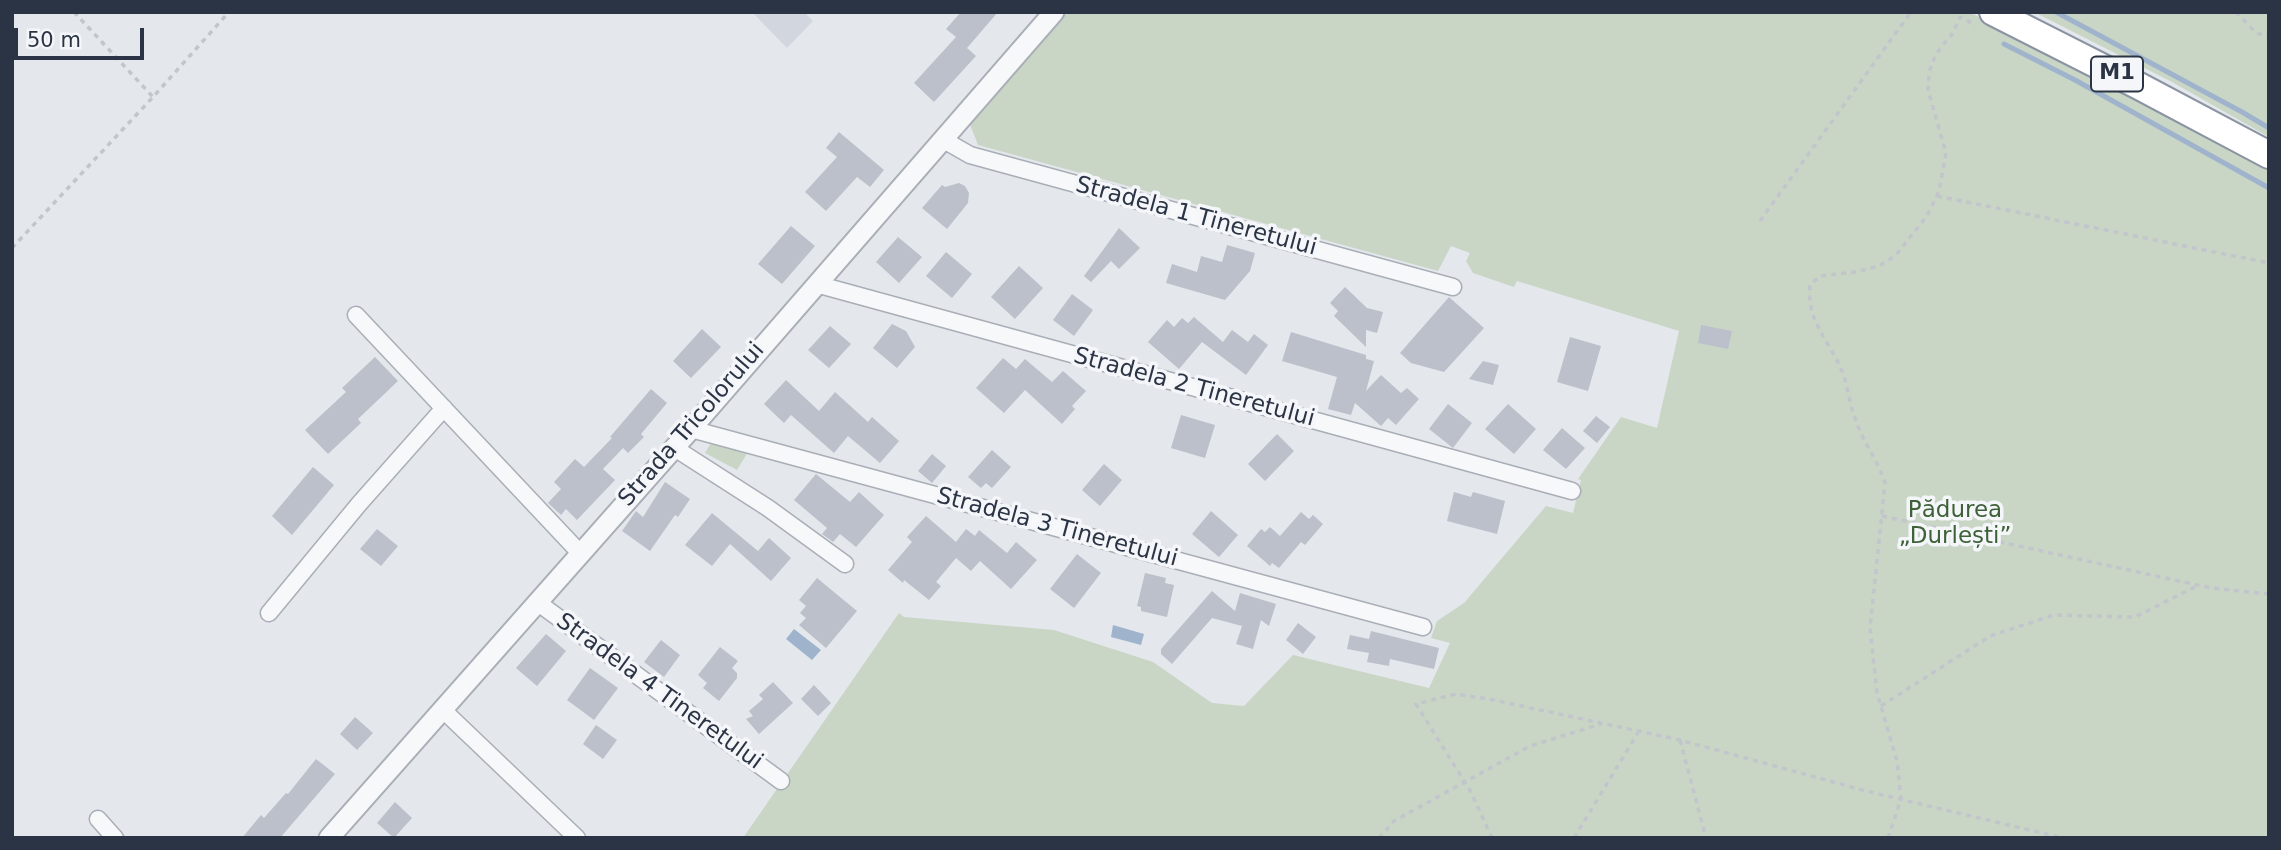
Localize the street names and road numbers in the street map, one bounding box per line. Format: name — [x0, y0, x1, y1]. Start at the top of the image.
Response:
road number: M1 — [2091, 56, 2143, 92]
street label: Stradela 1 Tineretului — [1073, 172, 1319, 262]
street label: Strada Tricolorului — [613, 337, 771, 513]
street label: Stradela 2 Tineretului — [1071, 343, 1317, 433]
street label: Stradela 3 Tineretului — [934, 483, 1180, 573]
street label: Stradela 4 Tineretului — [551, 608, 767, 776]

